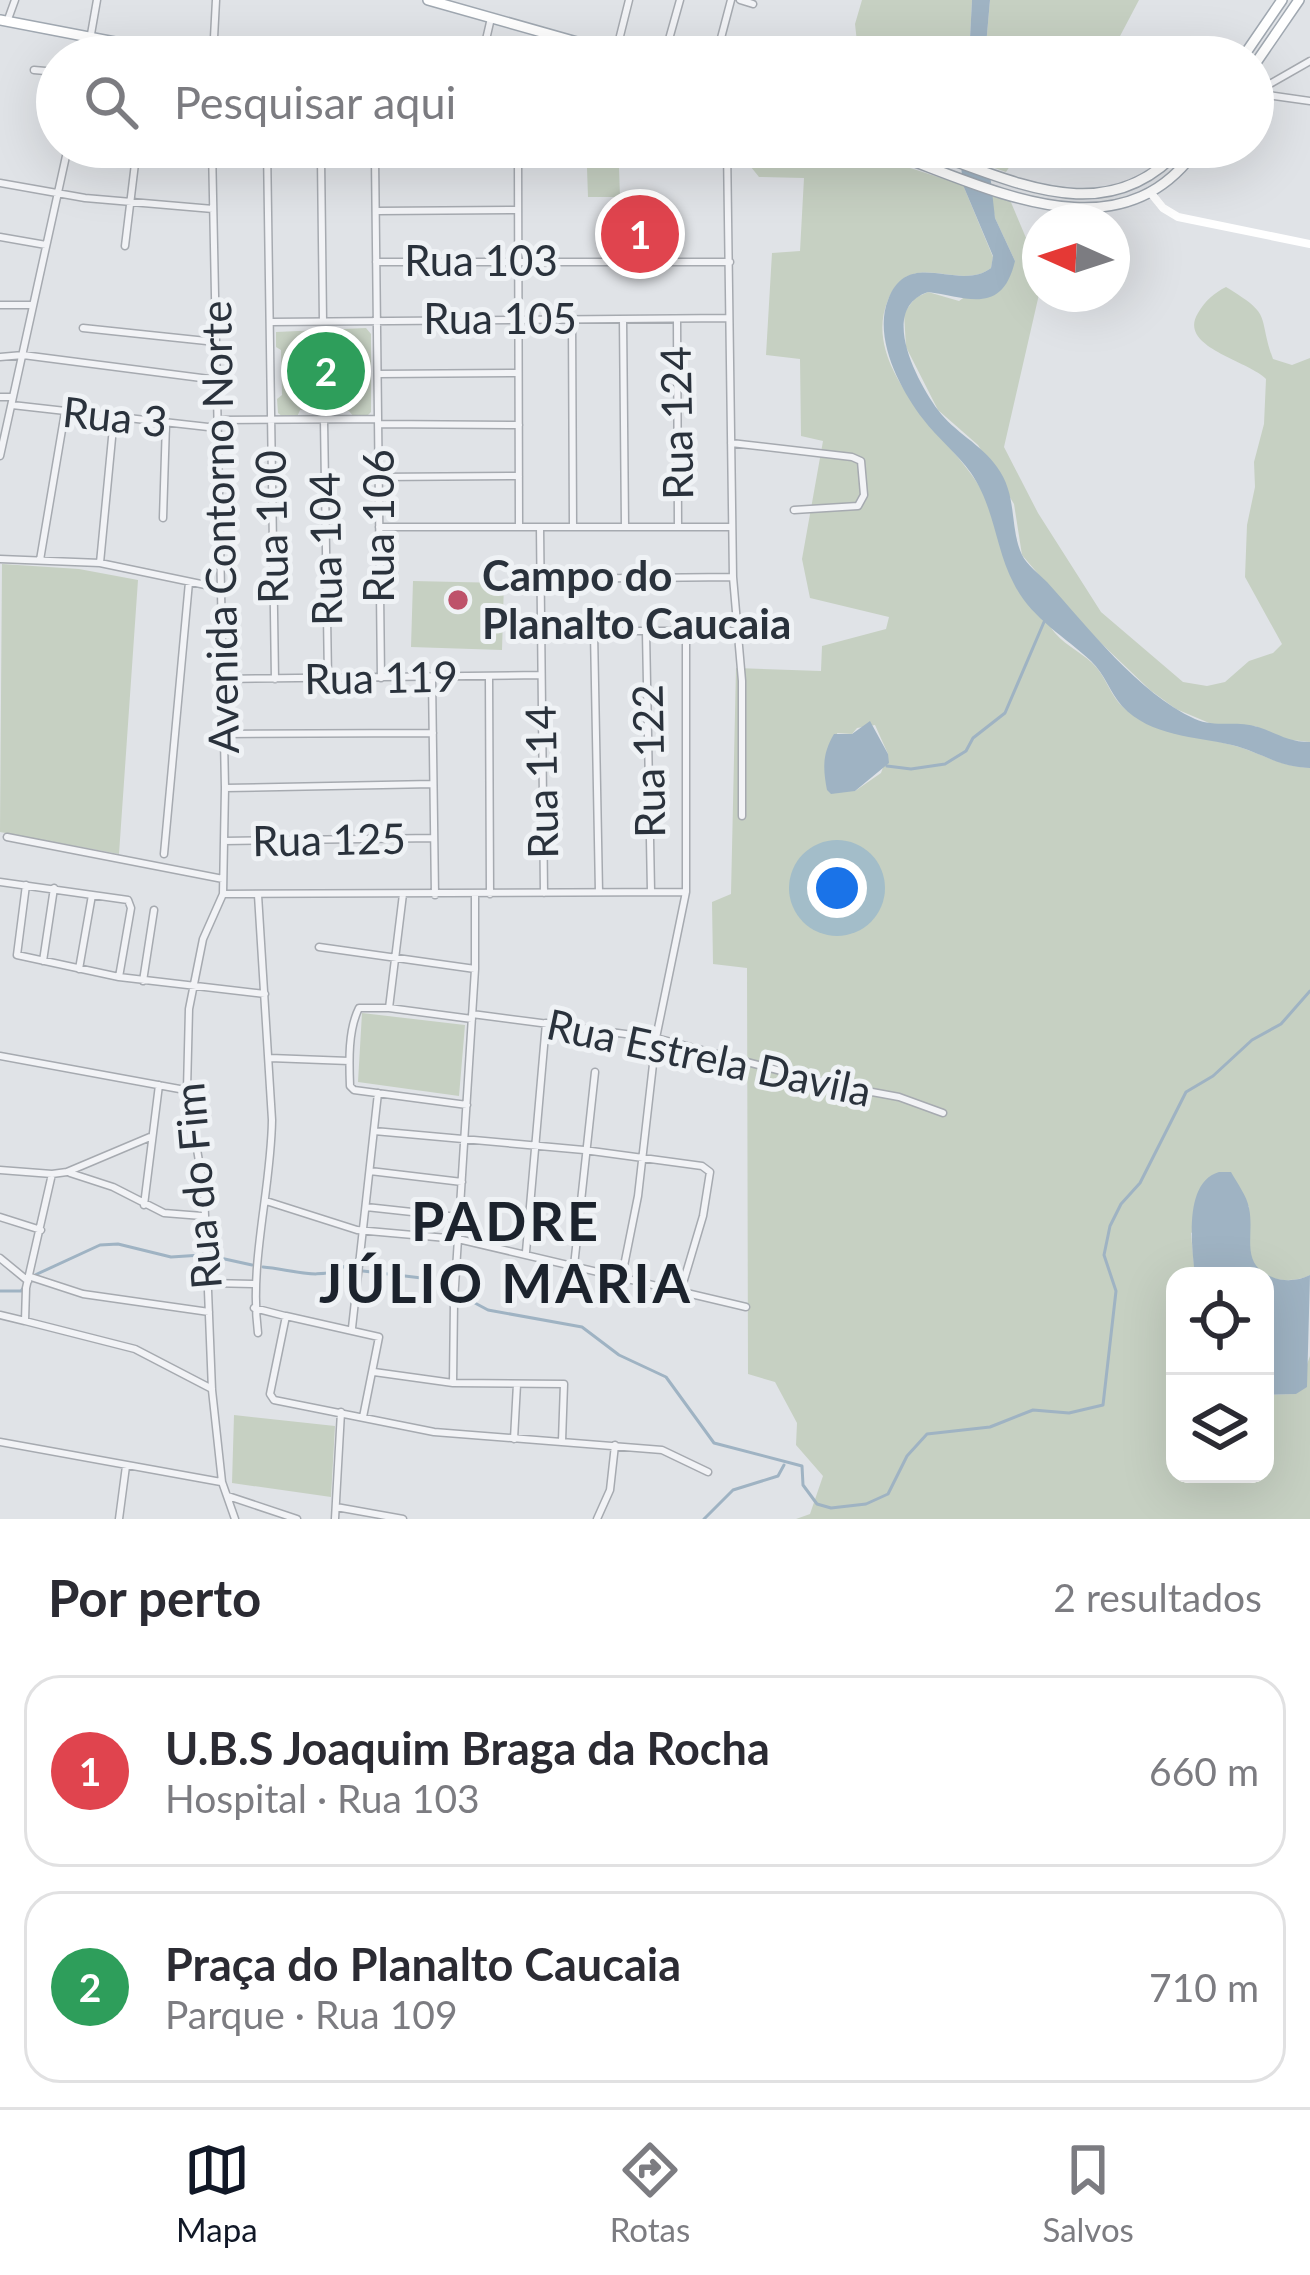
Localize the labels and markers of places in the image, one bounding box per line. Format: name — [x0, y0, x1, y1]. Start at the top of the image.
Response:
pin: 1 — [601, 189, 679, 279]
pin: 2 — [287, 326, 365, 416]
place label: Campo do Planalto Caucaia — [482, 550, 791, 648]
marker: Campo do Planalto Caucaia — [445, 587, 471, 613]

